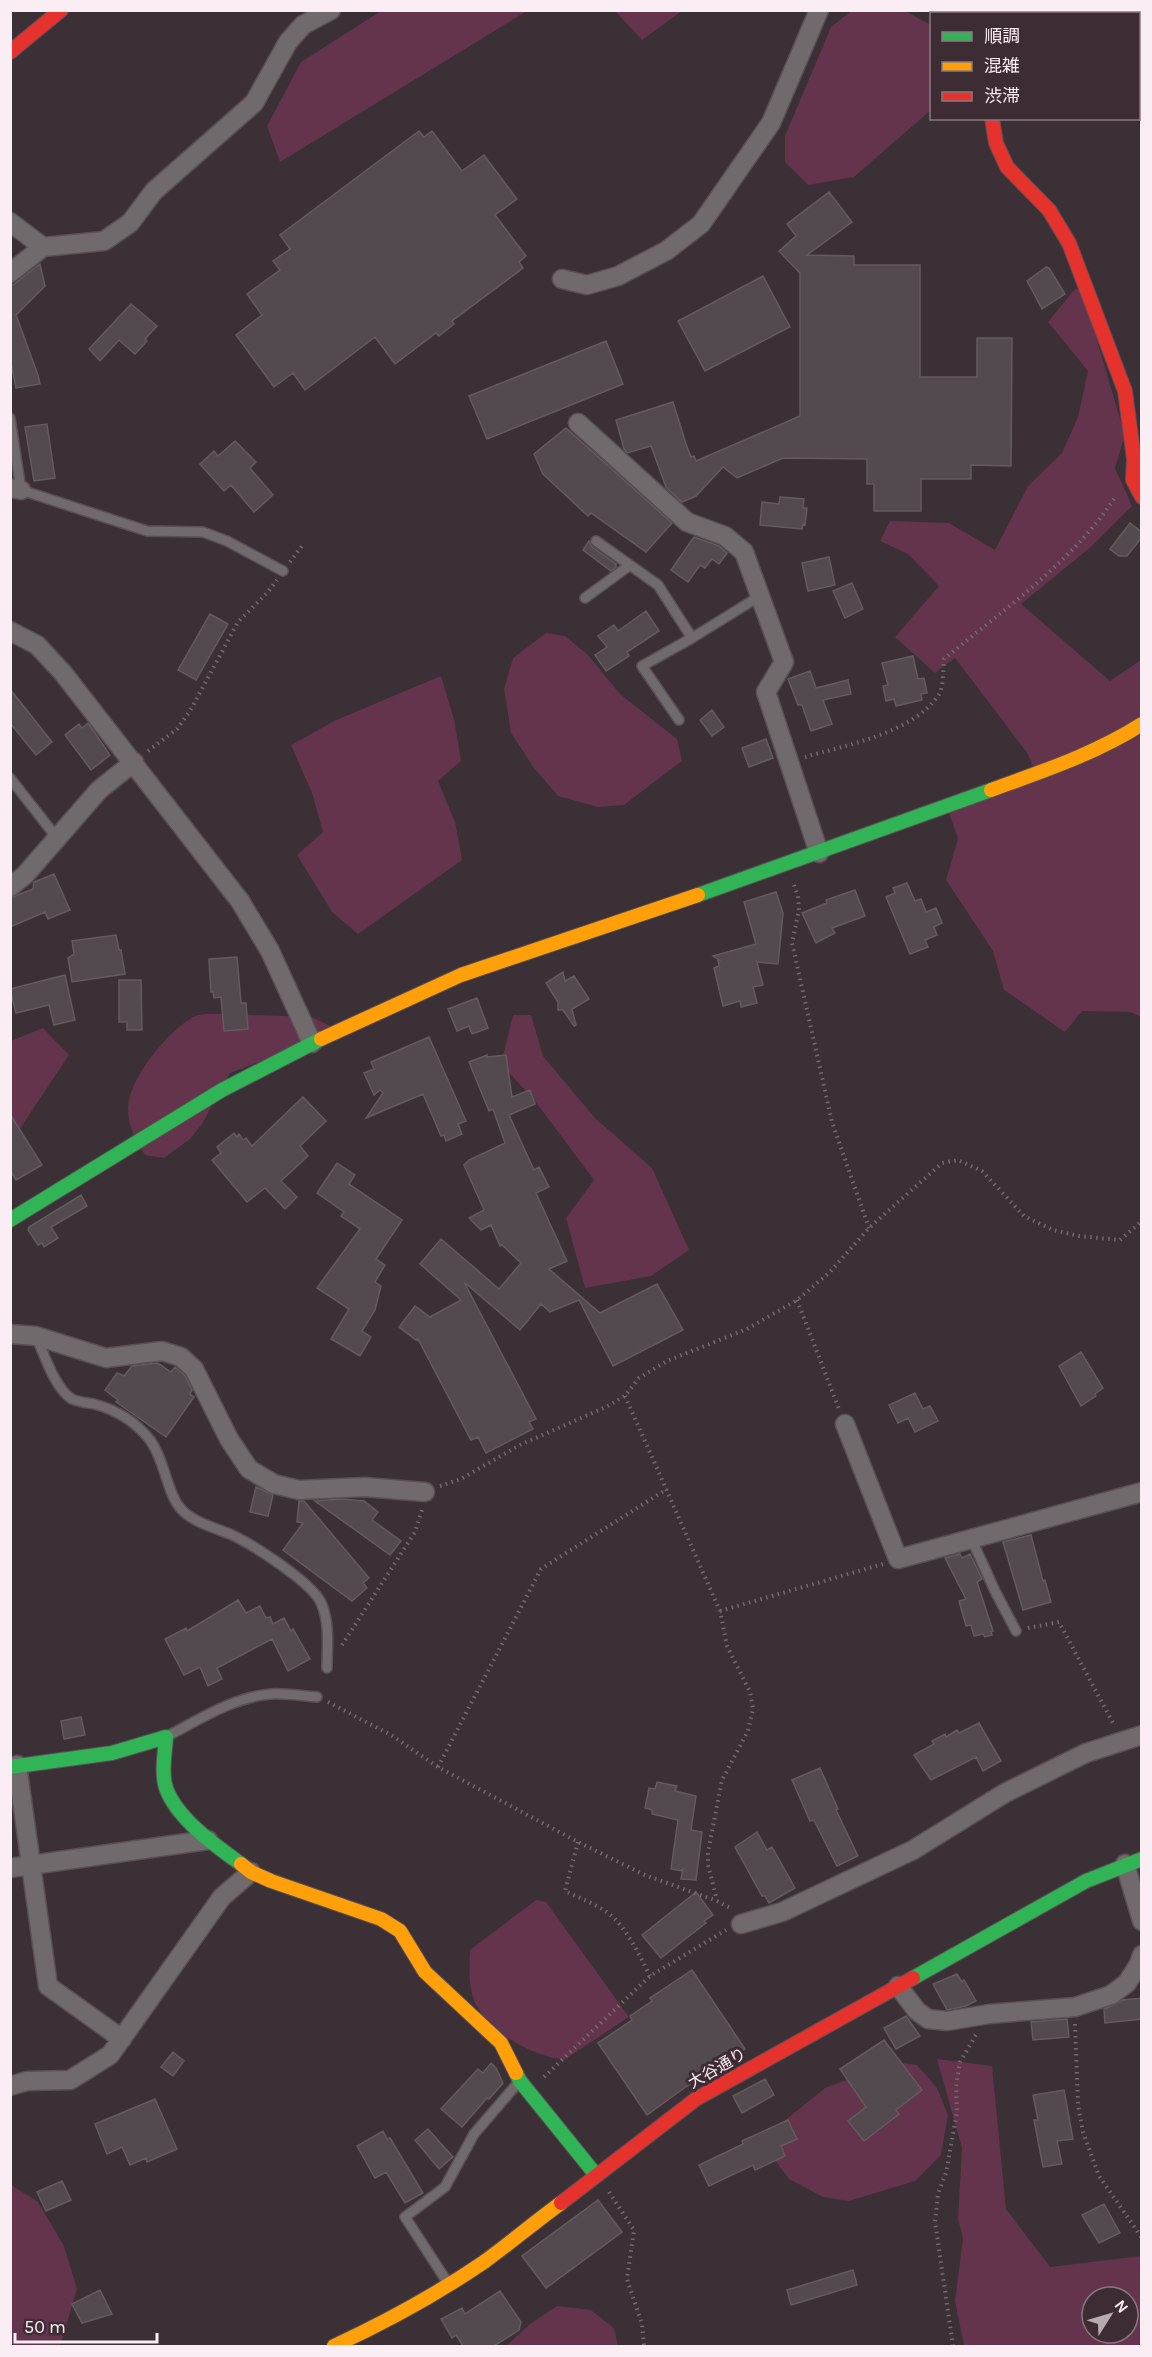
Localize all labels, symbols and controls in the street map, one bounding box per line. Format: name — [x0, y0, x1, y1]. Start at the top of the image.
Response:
legend — [930, 12, 1140, 120]
text: 順調 — [984, 25, 1020, 47]
text: 混雑 — [984, 55, 1020, 77]
text: 渋滞 — [984, 85, 1020, 107]
street label: 大谷通り — [685, 2044, 749, 2092]
north arrow — [1080, 2285, 1140, 2345]
text: N — [1111, 2296, 1133, 2317]
scale bar — [15, 2306, 158, 2344]
text: 50 m — [24, 2316, 66, 2338]

